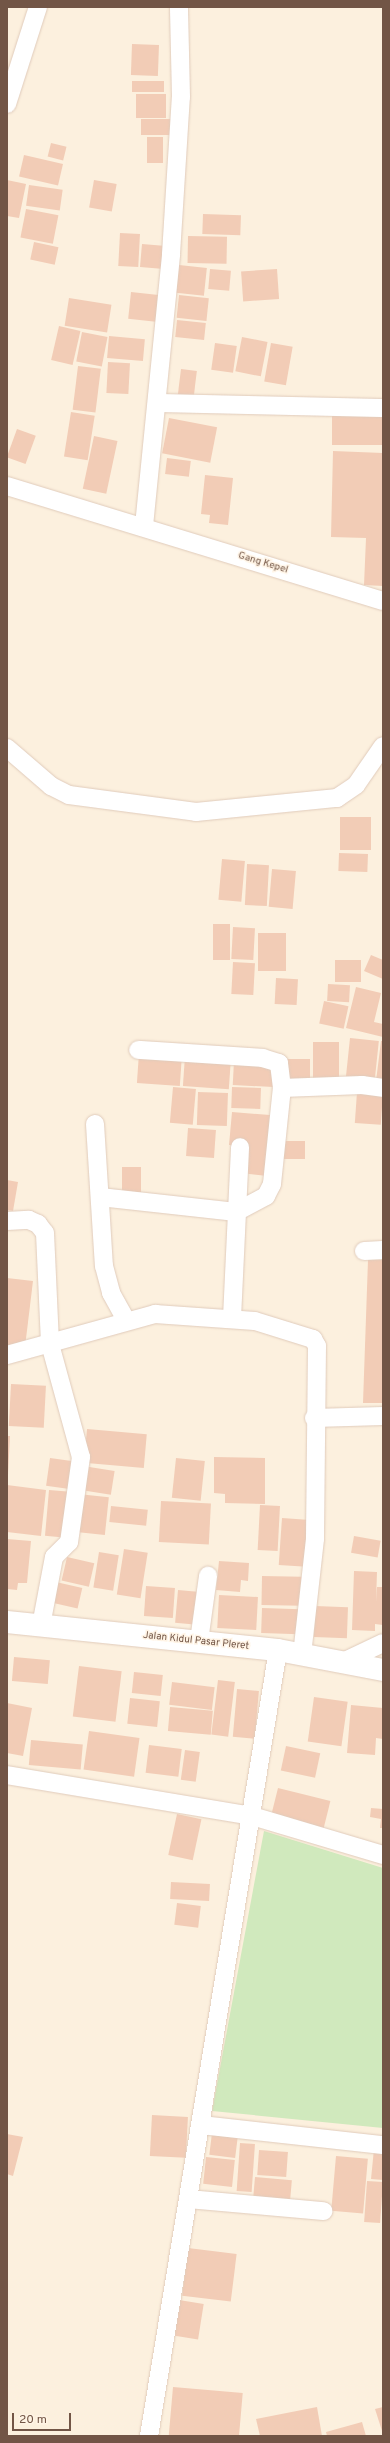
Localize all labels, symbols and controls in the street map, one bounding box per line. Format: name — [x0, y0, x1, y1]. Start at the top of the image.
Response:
street label: Gang Kepel — [237, 550, 289, 576]
street label: Jalan Kidul Pasar Pleret — [142, 1629, 250, 1653]
scale bar — [14, 2405, 73, 2431]
text: 20 m — [19, 2412, 47, 2428]

